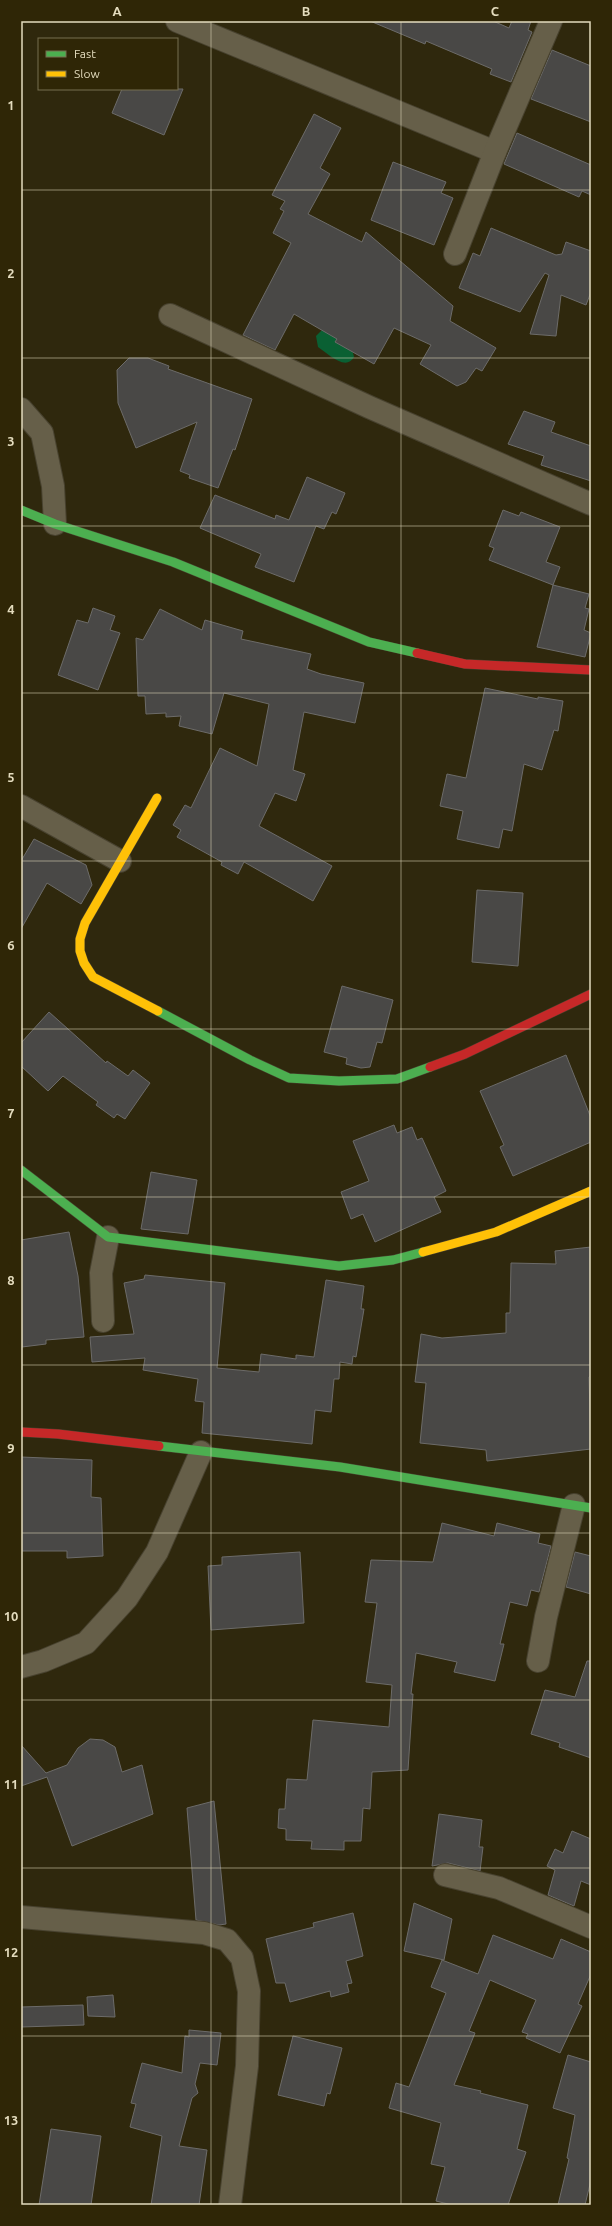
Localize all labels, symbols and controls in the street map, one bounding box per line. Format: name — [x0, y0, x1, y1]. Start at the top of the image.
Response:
text: A — [112, 4, 122, 18]
text: B — [302, 4, 311, 18]
text: C — [491, 4, 500, 18]
legend — [38, 38, 178, 90]
text: Fast — [74, 47, 96, 60]
text: Slow — [74, 67, 100, 80]
text: 1 — [7, 98, 15, 112]
text: 2 — [7, 266, 15, 280]
text: 3 — [7, 434, 15, 448]
text: 4 — [7, 602, 15, 616]
text: 5 — [7, 770, 15, 784]
text: 6 — [7, 938, 15, 952]
text: 7 — [7, 1106, 15, 1120]
text: 8 — [7, 1273, 15, 1287]
text: 9 — [7, 1441, 15, 1455]
text: 10 — [4, 1609, 18, 1623]
text: 11 — [4, 1777, 18, 1791]
text: 12 — [4, 1945, 18, 1959]
text: 13 — [4, 2113, 18, 2127]

